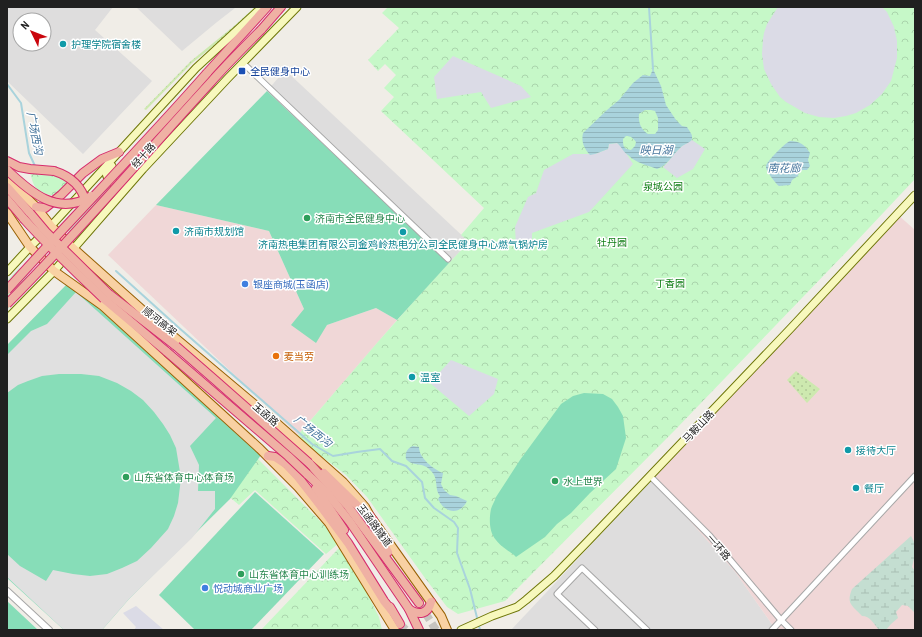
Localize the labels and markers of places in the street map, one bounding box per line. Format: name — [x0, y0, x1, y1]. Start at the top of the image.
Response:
place label: 护理学院宿舍楼 — [71, 38, 141, 51]
marker: 护理学院宿舍楼 — [58, 39, 68, 49]
place label: 全民健身中心 — [250, 65, 310, 78]
marker: 全民健身中心 — [237, 66, 247, 76]
place label: 济南市全民健身中心 — [315, 212, 405, 225]
marker: 济南市全民健身中心 — [302, 213, 312, 223]
place label: 济南市规划馆 — [184, 225, 244, 238]
marker: 济南市规划馆 — [171, 226, 181, 236]
marker: 济南热电集团有限公司金鸡岭热电分公司全民健身中心燃气锅炉房 — [398, 227, 408, 237]
place label: 济南热电集团有限公司金鸡岭热电分公司全民健身中心燃气锅炉房 — [258, 238, 548, 251]
place label: 银座商城(玉函店) — [253, 278, 329, 291]
marker: 银座商城(玉函店) — [240, 279, 250, 289]
place label: 麦当劳 — [284, 350, 314, 363]
marker: 麦当劳 — [271, 351, 281, 361]
place label: 温室 — [420, 371, 440, 384]
marker: 温室 — [407, 372, 417, 382]
place label: 接待大厅 — [856, 444, 896, 457]
marker: 接待大厅 — [843, 445, 853, 455]
place label: 山东省体育中心体育场 — [134, 471, 234, 484]
marker: 山东省体育中心体育场 — [121, 472, 131, 482]
place label: 水上世界 — [563, 475, 603, 488]
marker: 水上世界 — [550, 476, 560, 486]
place label: 餐厅 — [864, 482, 884, 495]
marker: 餐厅 — [851, 483, 861, 493]
place label: 山东省体育中心训练场 — [249, 568, 349, 581]
marker: 山东省体育中心训练场 — [236, 569, 246, 579]
place label: 悦动城商业广场 — [213, 582, 283, 595]
marker: 悦动城商业广场 — [200, 583, 210, 593]

